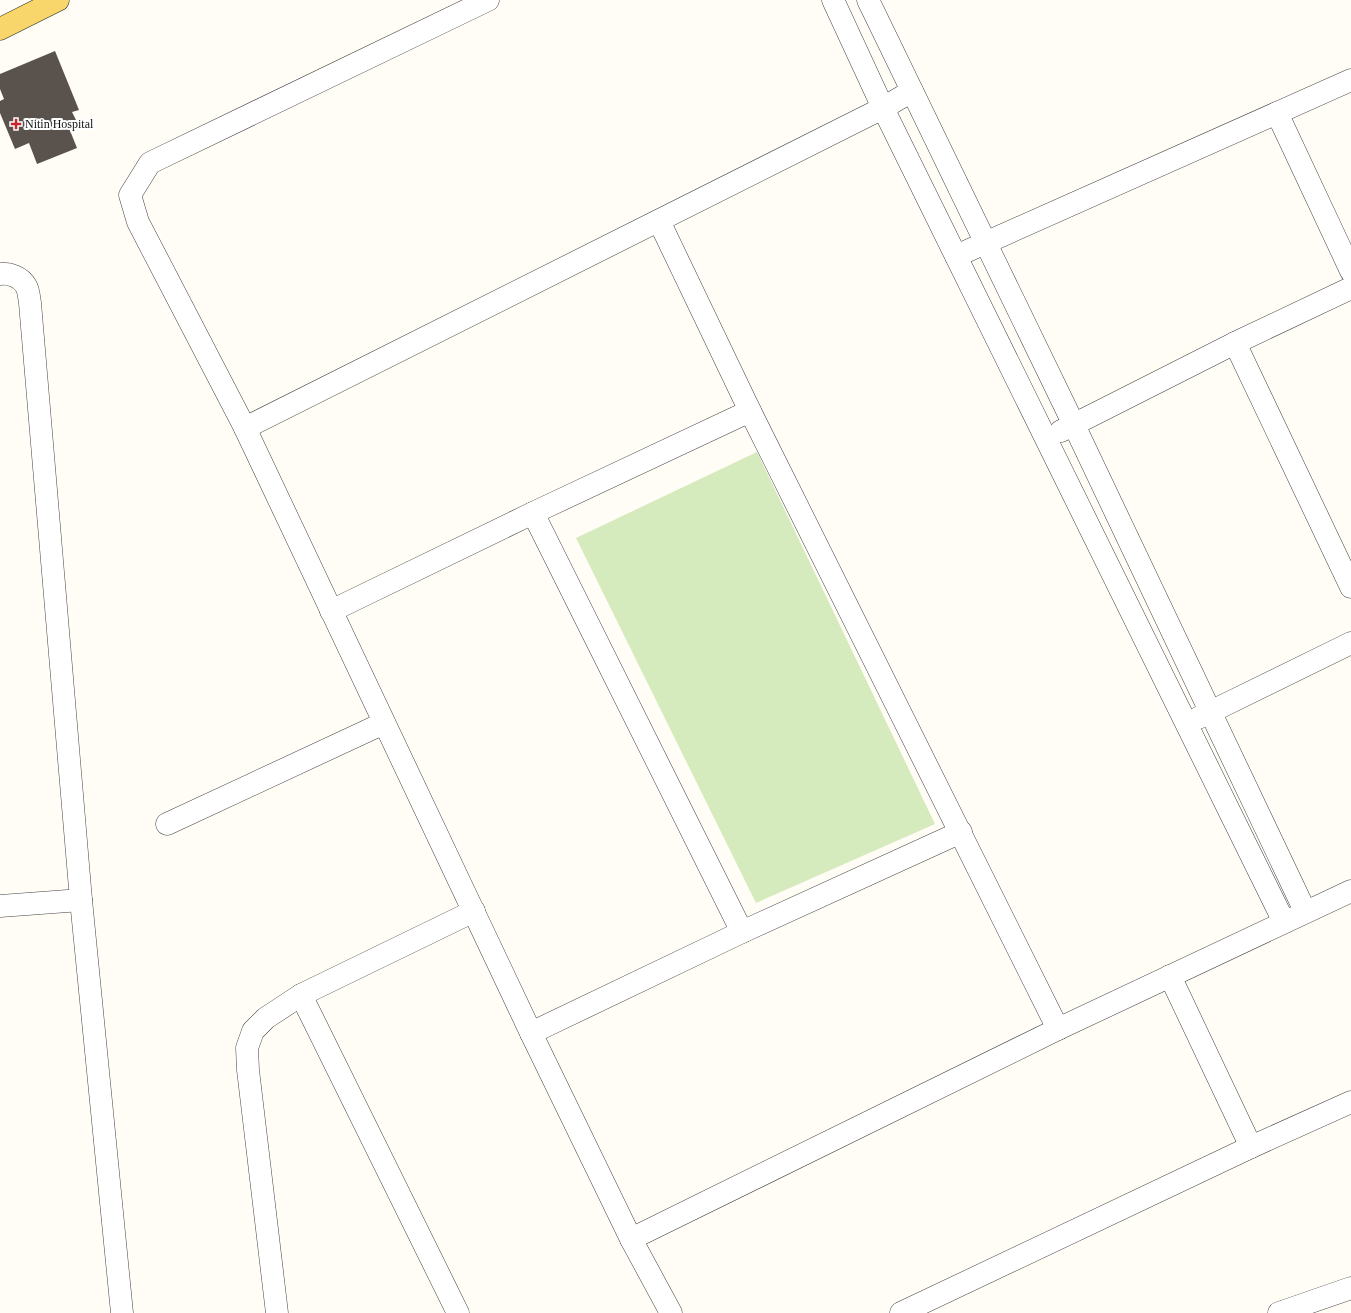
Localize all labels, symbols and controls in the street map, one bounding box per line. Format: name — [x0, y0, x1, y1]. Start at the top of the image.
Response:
place label: Nitin Hospital — [25, 117, 94, 131]
marker: Nitin Hospital — [10, 118, 22, 130]

